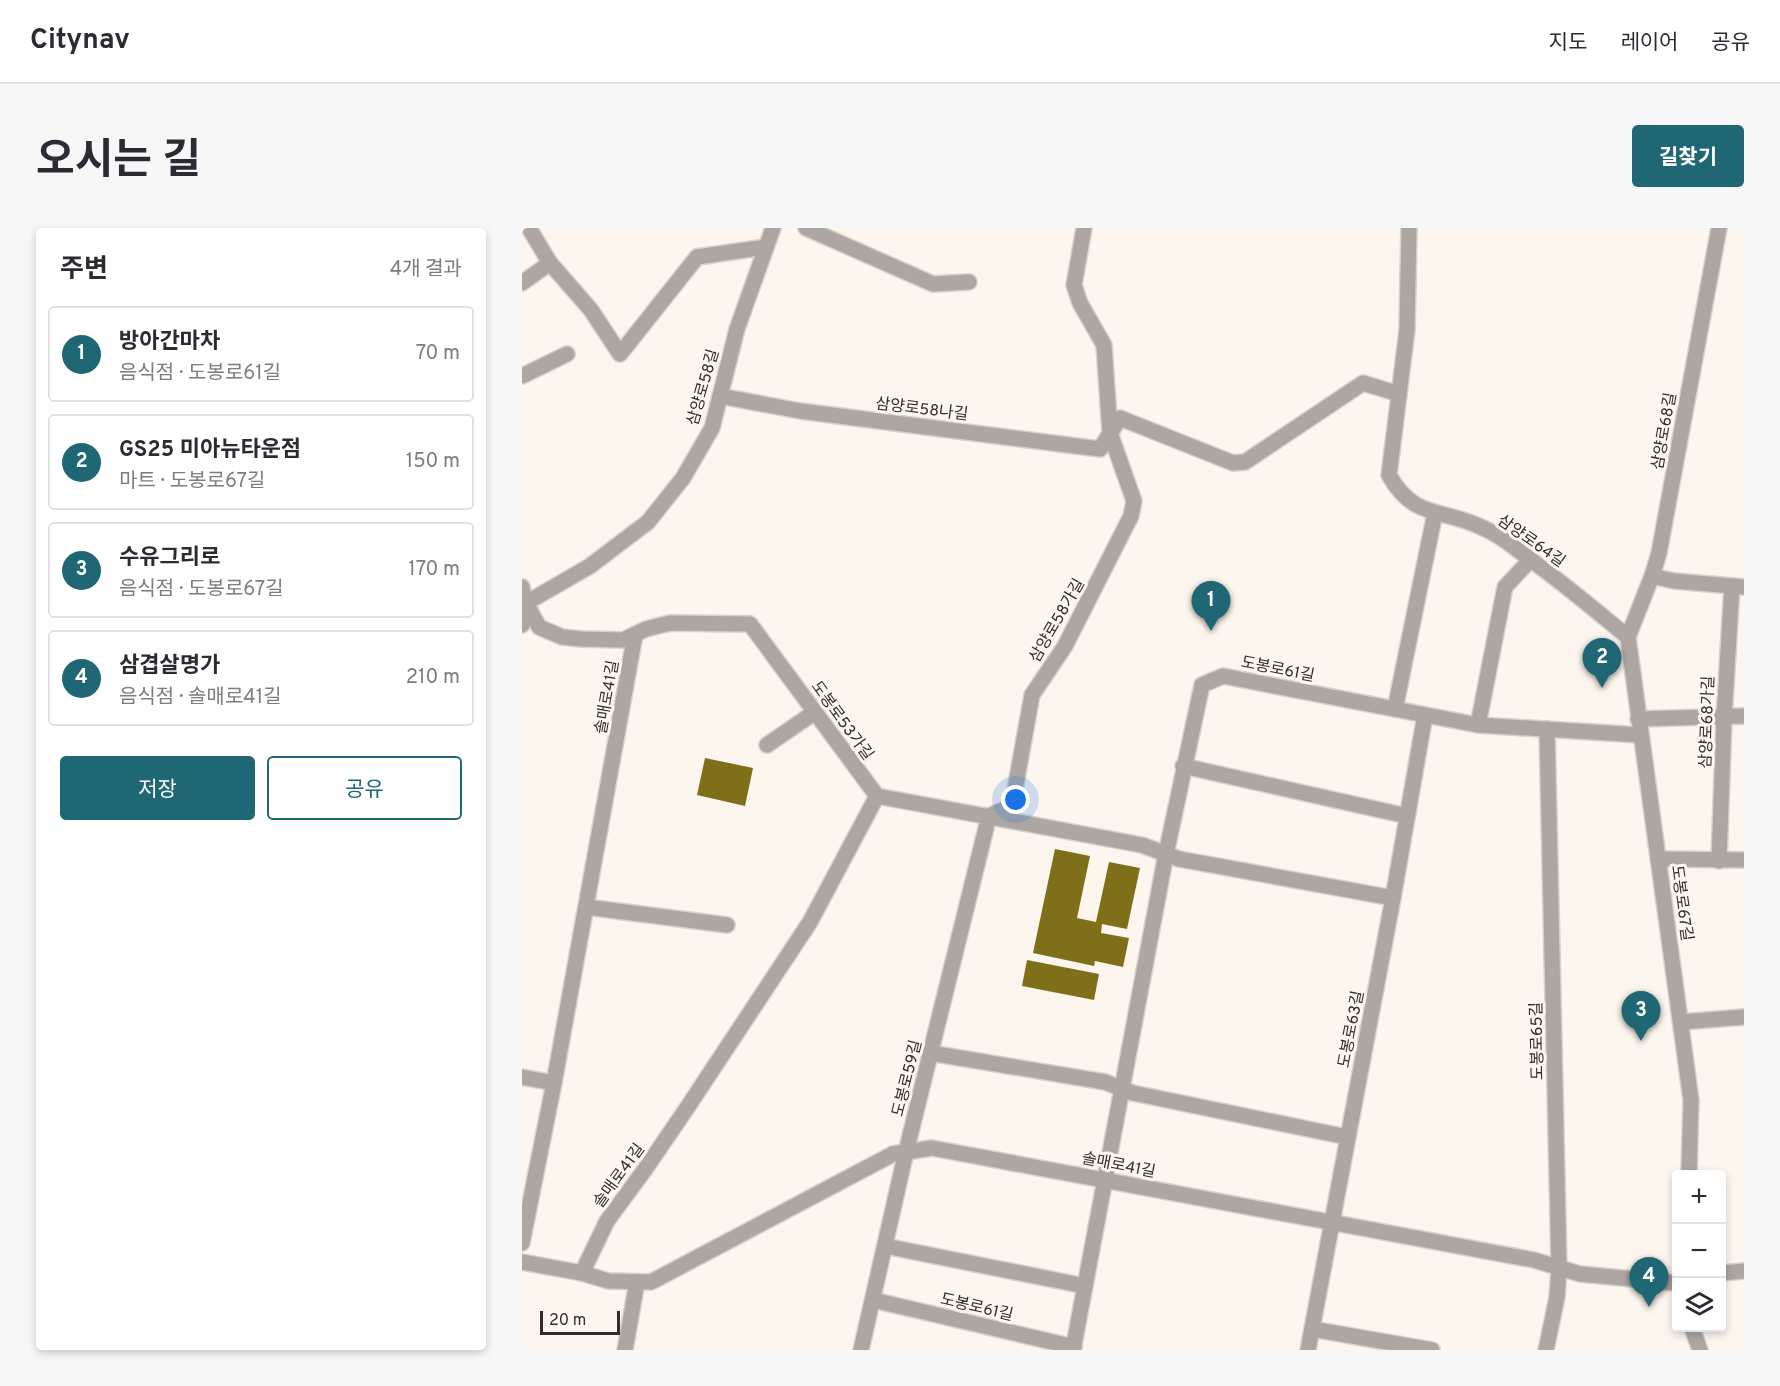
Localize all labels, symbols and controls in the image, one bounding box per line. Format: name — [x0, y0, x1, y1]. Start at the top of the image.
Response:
text: Citynav — [30, 23, 130, 59]
text: 지도 — [1549, 30, 1587, 57]
text: 레이어 — [1620, 30, 1678, 57]
text: 공유 — [1711, 30, 1750, 57]
button: 길찾기 — [1632, 125, 1744, 187]
text: 오시는 길 — [36, 136, 201, 189]
text: 주변 — [60, 254, 108, 287]
text: 4개 결과 — [390, 257, 462, 283]
text: 방아간마차 — [119, 329, 220, 356]
text: 1 — [78, 341, 86, 367]
text: 70 m — [416, 341, 460, 367]
street label: 삼양로58길 — [683, 347, 724, 428]
text: 음식점 · 도봉로61길 — [119, 361, 281, 387]
street label: 삼양로68길 — [1648, 391, 1682, 472]
street label: 삼양로58나길 — [874, 394, 969, 426]
text: GS25 미아뉴타운점 — [119, 437, 301, 464]
text: 2 — [75, 449, 88, 475]
text: 150 m — [406, 449, 460, 475]
text: 마트 · 도봉로67길 — [119, 469, 265, 495]
street label: 삼양로64길 — [1493, 511, 1569, 572]
text: 수유그리로 — [119, 545, 220, 572]
text: 3 — [76, 557, 88, 583]
text: 170 m — [408, 557, 460, 583]
street label: 삼양로58가길 — [1026, 576, 1090, 666]
text: 음식점 · 도봉로67길 — [119, 577, 284, 603]
pin: 1 — [1192, 582, 1230, 631]
pin: 2 — [1582, 638, 1622, 688]
text: 삼겹살명가 — [119, 653, 220, 680]
street label: 도봉로61길 — [1239, 653, 1316, 687]
street label: 솔매로41길 — [592, 659, 624, 736]
text: 4 — [75, 665, 88, 691]
text: 210 m — [406, 665, 460, 691]
street label: 삼양로68가길 — [1696, 675, 1720, 769]
street label: 도봉로53가길 — [806, 678, 877, 765]
text: 음식점 · 솔매로41길 — [119, 685, 282, 711]
button: 저장 — [60, 756, 255, 820]
button: 공유 — [267, 756, 462, 820]
your location — [1001, 785, 1030, 814]
street label: 도봉로67길 — [1666, 864, 1696, 943]
street label: 도봉로63길 — [1335, 989, 1369, 1070]
pin: 3 — [1622, 992, 1660, 1041]
street label: 도봉로65길 — [1527, 1002, 1549, 1080]
street label: 도봉로59길 — [889, 1038, 927, 1119]
street label: 솔매로41길 — [590, 1140, 650, 1212]
street label: 솔매로41길 — [1080, 1149, 1157, 1183]
map controls — [1672, 1170, 1726, 1332]
button: + — [1672, 1170, 1726, 1224]
button: − — [1672, 1224, 1726, 1278]
pin: 4 — [1630, 1258, 1668, 1307]
button: layers — [1672, 1278, 1726, 1332]
street label: 도봉로61길 — [938, 1290, 1015, 1326]
scale bar — [540, 1308, 620, 1336]
text: 20 m — [549, 1311, 586, 1331]

